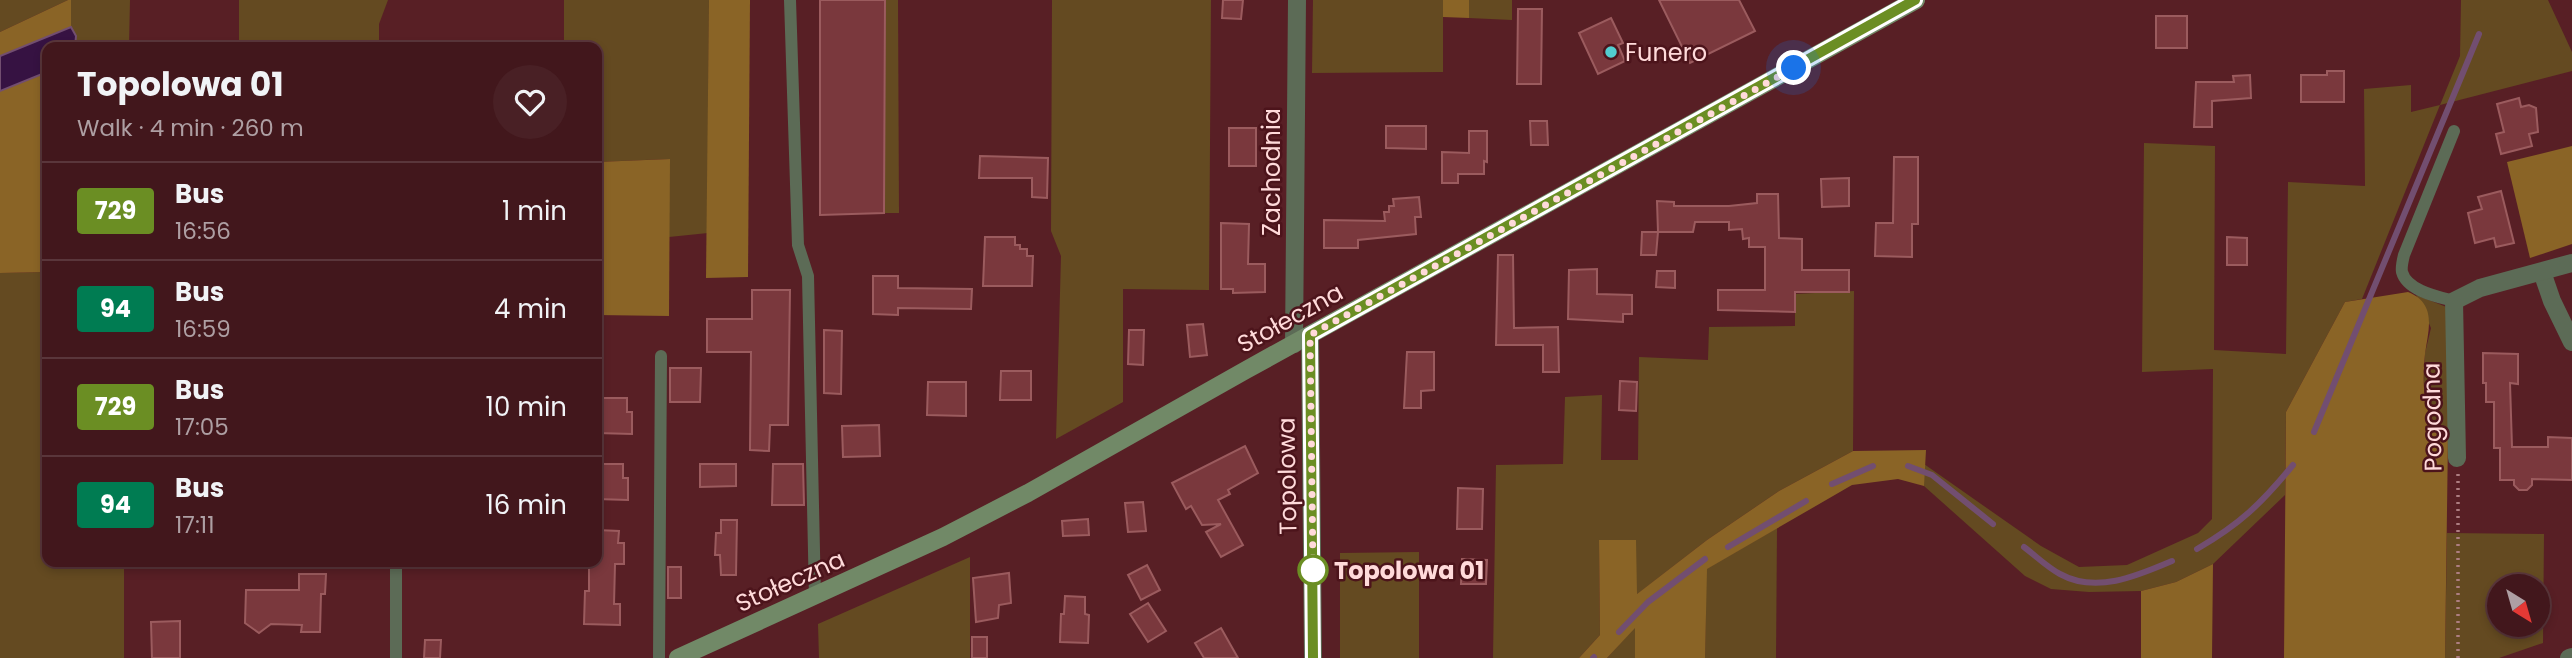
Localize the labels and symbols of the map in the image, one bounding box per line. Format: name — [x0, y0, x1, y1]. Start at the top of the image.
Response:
place label: Funero — [1625, 36, 1707, 69]
marker: Funero — [1603, 44, 1619, 60]
your location — [1776, 50, 1811, 85]
street label: Zachodnia — [1255, 108, 1288, 236]
street label: Stołeczna — [1231, 275, 1349, 361]
street label: Pogodna — [2415, 362, 2449, 472]
street label: Topolowa — [1269, 417, 1305, 535]
street label: Stołeczna — [730, 542, 850, 620]
place label: Topolowa 01 — [1334, 554, 1484, 587]
marker: Topolowa 01 — [1298, 555, 1328, 585]
north arrow — [2487, 574, 2550, 637]

